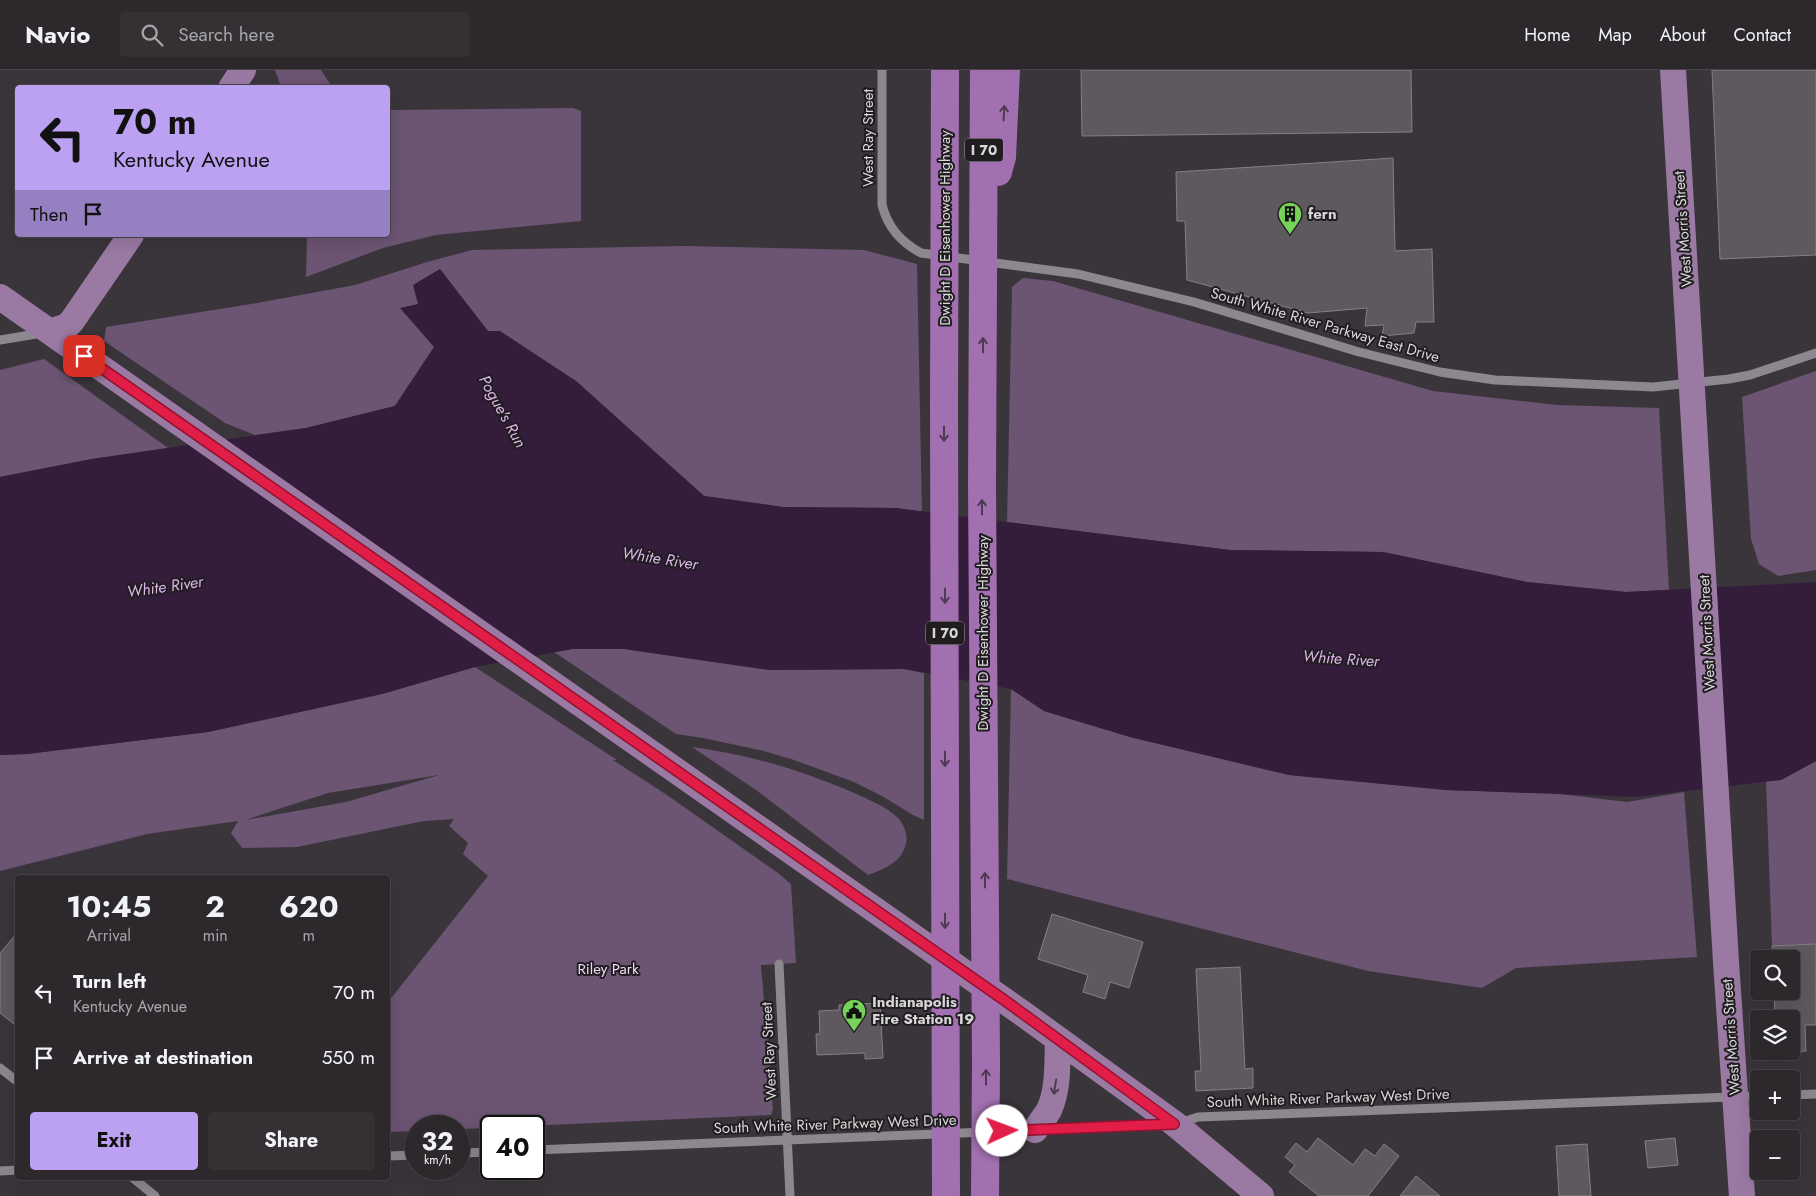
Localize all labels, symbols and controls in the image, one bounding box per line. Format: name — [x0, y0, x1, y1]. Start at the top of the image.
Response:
search box — [120, 12, 470, 57]
text: Navio — [25, 17, 90, 52]
icon: search — [138, 21, 166, 49]
text: Search here — [178, 21, 274, 48]
text: Home — [1524, 22, 1570, 48]
text: Map — [1598, 22, 1632, 48]
text: About — [1660, 22, 1705, 48]
text: Contact — [1733, 22, 1791, 48]
street label: West Ray Street — [857, 89, 879, 187]
text: 70 m — [113, 97, 196, 147]
icon: left — [30, 105, 95, 170]
one-way arrow — [1000, 105, 1009, 121]
street label: Dwight D Eisenhower Highway — [934, 130, 956, 326]
road number: I 70 — [965, 138, 1003, 162]
text: Kentucky Avenue — [113, 143, 270, 175]
street label: West Morris Street — [1668, 170, 1698, 288]
icon: arrive — [79, 200, 107, 228]
text: Then — [30, 201, 69, 228]
building icon: fern — [1277, 201, 1303, 235]
place label: fern — [1308, 203, 1337, 225]
street label: South White River Parkway East Drive — [1208, 282, 1442, 368]
pin — [63, 335, 105, 377]
one-way arrow — [978, 337, 988, 354]
icon: arrive — [70, 342, 98, 370]
water label: Pogue's Run — [473, 371, 532, 452]
one-way arrow — [939, 425, 949, 441]
one-way arrow — [977, 500, 987, 516]
street label: Dwight D Eisenhower Highway — [972, 535, 994, 731]
water label: White River — [620, 541, 701, 576]
water label: White River — [125, 570, 206, 603]
street label: West Morris Street — [1693, 574, 1721, 692]
one-way arrow — [940, 588, 950, 604]
road number: I 70 — [926, 622, 964, 644]
water label: White River — [1302, 644, 1382, 673]
one-way arrow — [940, 750, 950, 766]
one-way arrow — [980, 872, 990, 888]
text: 10:45 — [66, 885, 151, 928]
text: 2 — [205, 885, 225, 928]
text: 620 — [279, 885, 339, 928]
one-way arrow — [940, 912, 950, 929]
text: Arrival — [87, 924, 131, 947]
text: min — [203, 924, 228, 947]
text: m — [303, 924, 315, 947]
map controls — [1750, 950, 1800, 1180]
button: search — [1750, 950, 1800, 1000]
park label: Riley Park — [577, 958, 639, 980]
text: Turn left — [73, 968, 146, 995]
street label: West Morris Street — [1716, 978, 1746, 1096]
icon: left — [30, 979, 58, 1007]
text: 70 m — [333, 979, 375, 1006]
place label: Indianapolis Fire Station 19 — [872, 991, 974, 1030]
text: Kentucky Avenue — [73, 995, 187, 1018]
public building icon: Indianapolis Fire Station 19 — [841, 998, 867, 1032]
street label: West Ray Street — [755, 1001, 783, 1100]
button: layers — [1750, 1010, 1800, 1060]
icon: arrive — [30, 1044, 58, 1072]
text: Arrive at destination — [73, 1044, 253, 1071]
text: 550 m — [322, 1044, 375, 1071]
one-way arrow — [981, 1070, 991, 1086]
button: + — [1750, 1070, 1800, 1120]
one-way arrow — [1050, 1079, 1060, 1095]
street label: South White River Parkway West Drive — [1206, 1083, 1450, 1113]
position arrow — [975, 1104, 1027, 1156]
street label: South White River Parkway West Drive — [713, 1109, 957, 1139]
button: Exit — [30, 1112, 198, 1170]
button: Share — [208, 1112, 375, 1170]
speed limit sign: 40 — [480, 1115, 545, 1180]
text: 32 — [422, 1123, 453, 1159]
button: − — [1750, 1130, 1800, 1180]
text: km/h — [424, 1151, 451, 1169]

